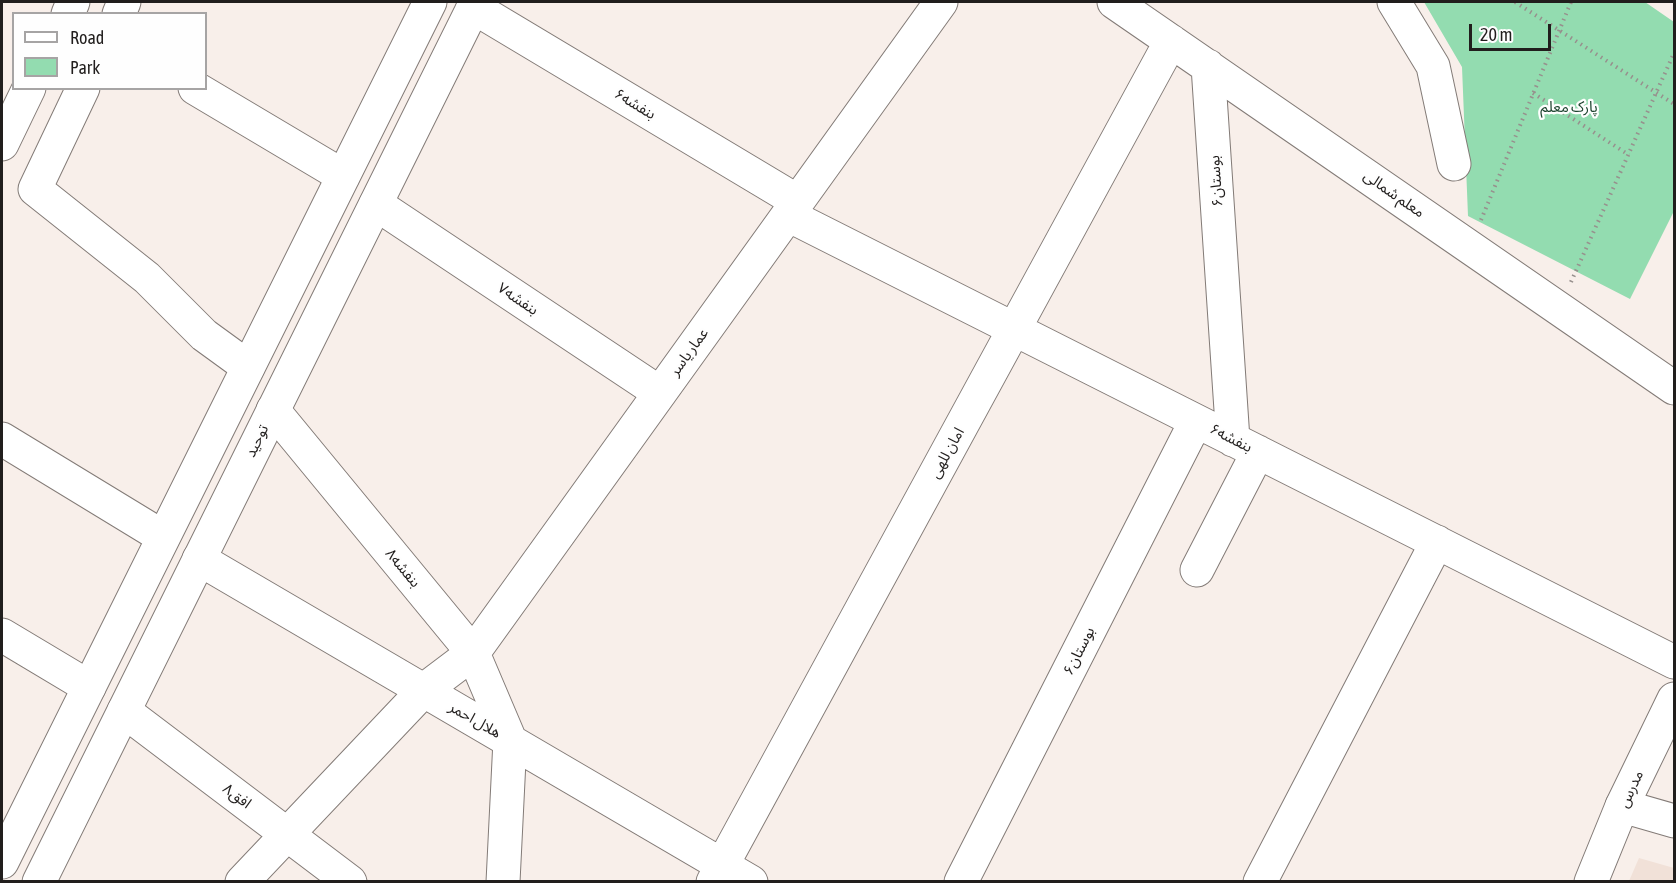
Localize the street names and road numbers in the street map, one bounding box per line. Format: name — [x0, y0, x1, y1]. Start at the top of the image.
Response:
street label: بنفشه۶ — [611, 85, 659, 123]
street label: بوستان۶ — [1205, 155, 1227, 207]
street label: معلم شمالی — [1360, 166, 1428, 222]
street label: بنفشه۷ — [494, 279, 542, 319]
street label: عمار یاسر — [666, 325, 712, 379]
street label: بنفشه۶ — [1207, 420, 1255, 456]
street label: توحید — [241, 422, 273, 460]
street label: امان للهی — [926, 425, 968, 481]
street label: بنفشه۸ — [382, 545, 424, 591]
street label: بوستان۶ — [1059, 624, 1099, 678]
street label: هلال احمر — [446, 698, 504, 742]
street label: مدرس — [1615, 768, 1647, 810]
street label: افق۸ — [219, 779, 255, 813]

